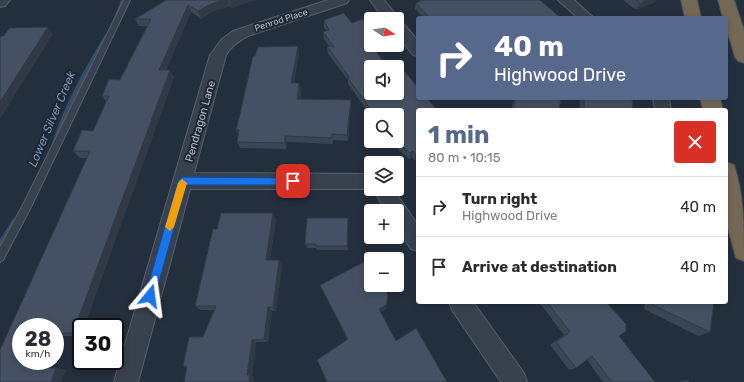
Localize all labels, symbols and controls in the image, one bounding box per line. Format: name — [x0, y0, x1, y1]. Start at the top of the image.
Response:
street label: Penrod Place — [253, 7, 309, 33]
north arrow — [364, 12, 404, 52]
map controls — [364, 12, 404, 292]
text: 40 m — [494, 30, 564, 63]
icon: right — [428, 32, 480, 84]
button: sound — [364, 60, 404, 100]
text: Highwood Drive — [494, 64, 626, 86]
water label: Lower Silver Creek — [26, 68, 79, 169]
street label: Pendragon Lane — [183, 79, 218, 163]
button: search — [364, 108, 404, 148]
text: 1 min — [428, 121, 489, 149]
button: close — [674, 121, 716, 163]
text: 80 m · 10:15 — [428, 150, 500, 165]
button: layers — [364, 156, 404, 196]
pin — [276, 164, 310, 198]
icon: arrive — [282, 170, 304, 192]
text: Turn right — [462, 190, 537, 208]
icon: right — [428, 196, 450, 218]
text: 40 m — [680, 198, 716, 216]
button: + — [364, 204, 404, 244]
text: Highwood Drive — [462, 208, 557, 223]
button: − — [364, 252, 404, 292]
icon: arrive — [428, 256, 450, 278]
text: Arrive at destination — [462, 258, 617, 276]
text: 40 m — [680, 258, 716, 276]
position arrow — [129, 275, 171, 317]
speed limit sign: 30 — [72, 318, 124, 370]
text: 28 — [25, 327, 51, 351]
text: km/h — [26, 348, 50, 360]

